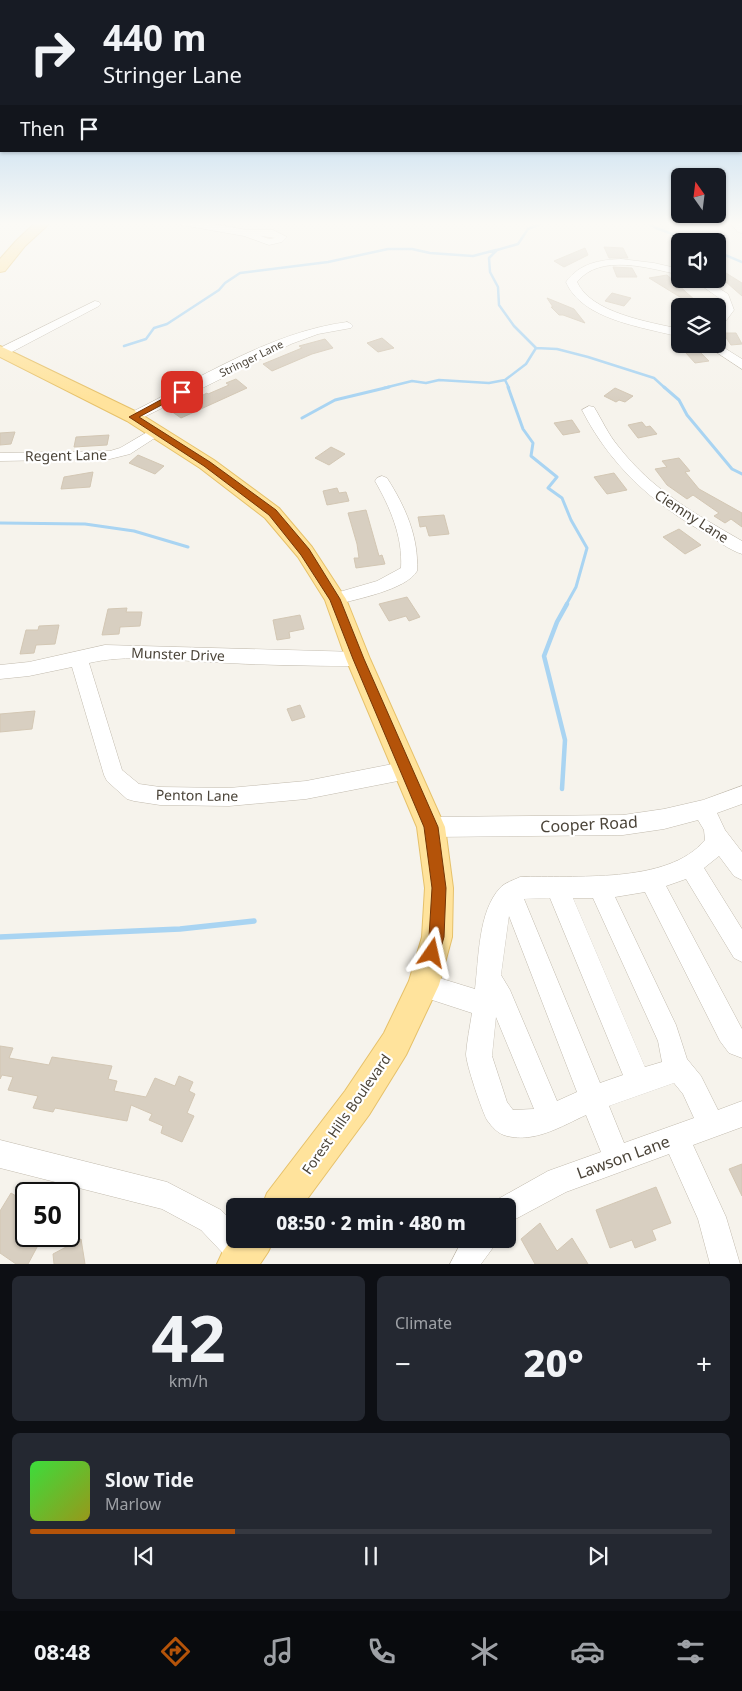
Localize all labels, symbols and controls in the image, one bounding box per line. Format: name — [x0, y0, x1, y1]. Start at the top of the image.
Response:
text: 440 m — [103, 14, 206, 61]
icon: right — [20, 20, 85, 85]
text: Stringer Lane — [103, 59, 242, 89]
icon: arrive — [75, 115, 103, 143]
text: Then — [20, 116, 65, 142]
north arrow — [671, 168, 726, 222]
map controls — [671, 168, 726, 353]
button: sound — [671, 233, 726, 288]
button: layers — [671, 298, 726, 353]
street label: Stringer Lane — [216, 336, 286, 380]
pin — [161, 371, 203, 413]
icon: arrive — [168, 378, 196, 406]
street label: Regent Lane — [25, 445, 107, 465]
street label: Ciemny Lane — [651, 485, 733, 547]
street label: Munster Drive — [131, 643, 225, 665]
street label: Penton Lane — [156, 785, 239, 805]
street label: Cooper Road — [540, 810, 638, 838]
position arrow — [405, 926, 457, 978]
street label: Forest Hills Boulevard — [297, 1050, 395, 1178]
street label: Lawson Lane — [573, 1130, 673, 1184]
speed limit sign: 50 — [15, 1182, 80, 1247]
text: 08:50 · 2 min · 480 m — [276, 1210, 466, 1236]
text: 42 — [151, 1293, 226, 1381]
text: Climate — [395, 1312, 452, 1334]
text: 20° — [523, 1336, 584, 1388]
text: − — [395, 1344, 411, 1382]
text: + — [696, 1344, 712, 1382]
text: km/h — [169, 1370, 208, 1392]
text: Slow Tide — [105, 1467, 194, 1493]
text: Marlow — [105, 1493, 161, 1515]
icon: previous — [130, 1542, 158, 1570]
icon: pause — [357, 1542, 385, 1570]
icon: next — [584, 1542, 612, 1570]
icon: directions — [158, 1634, 193, 1669]
icon: music — [261, 1634, 296, 1669]
icon: phone — [364, 1634, 399, 1669]
icon: climate — [467, 1634, 502, 1669]
icon: car — [570, 1634, 605, 1669]
icon: filters — [673, 1634, 708, 1669]
text: 08:48 — [34, 1636, 90, 1666]

